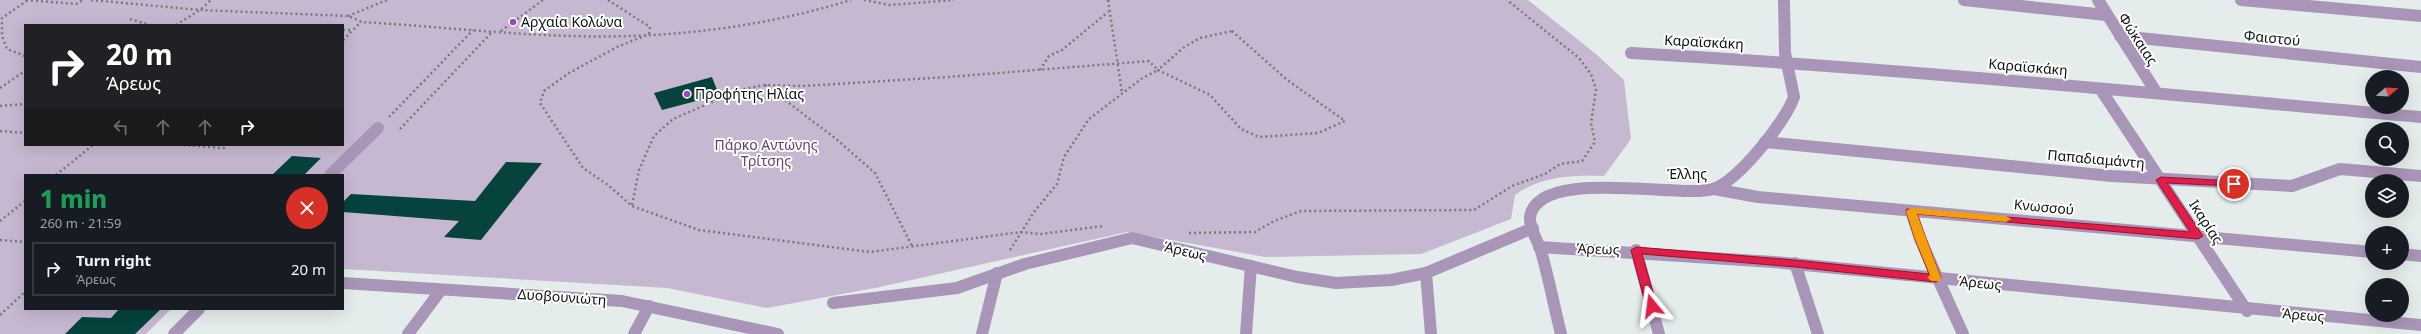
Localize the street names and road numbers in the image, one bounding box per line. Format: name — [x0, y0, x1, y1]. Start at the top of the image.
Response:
street label: Φώκαιας — [2114, 9, 2163, 69]
street label: Φαιστού — [2243, 25, 2301, 50]
street label: Καραϊσκάκη — [1664, 30, 1744, 53]
street label: Καραϊσκάκη — [1988, 54, 2069, 79]
street label: Παπαδιαμάντη — [2047, 145, 2145, 172]
street label: Έλλης — [1667, 164, 1707, 183]
street label: Κνωσσού — [2013, 194, 2075, 219]
street label: Ικαρίας — [2185, 196, 2228, 248]
street label: Άρεως — [1162, 236, 1208, 265]
street label: Άρεως — [1576, 238, 1620, 259]
street label: Άρεως — [1958, 271, 2002, 294]
street label: Δυοβουνιώτη — [517, 284, 607, 309]
street label: Άρεως — [2281, 303, 2325, 326]

